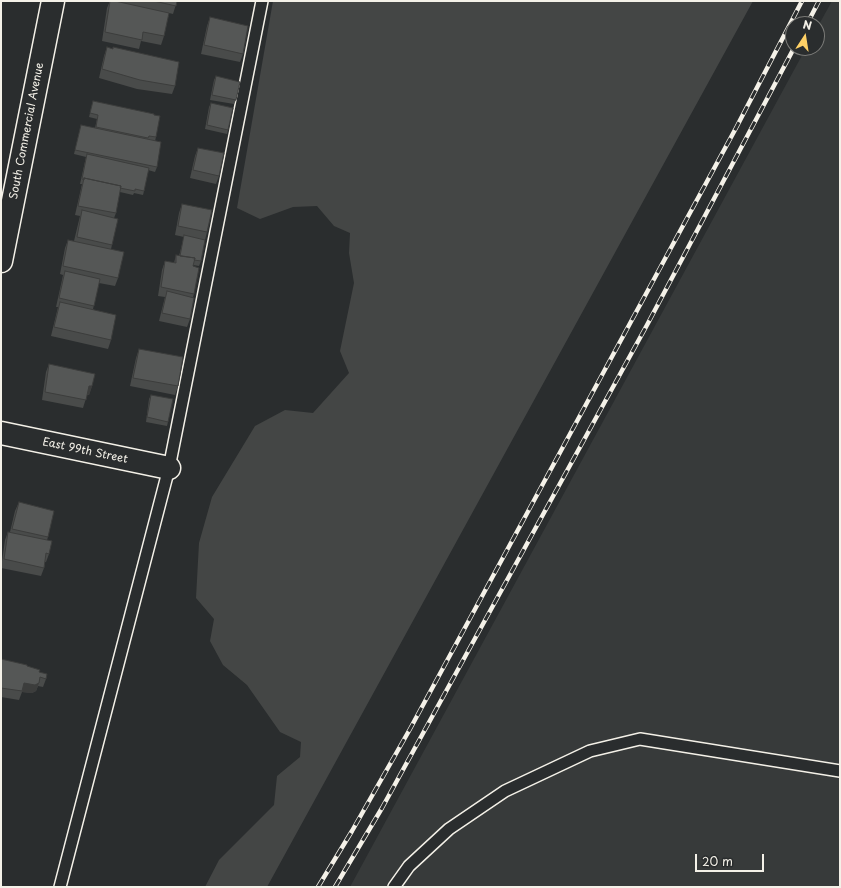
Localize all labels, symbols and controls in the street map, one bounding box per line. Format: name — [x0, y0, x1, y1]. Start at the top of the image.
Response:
north arrow — [785, 16, 825, 56]
text: N — [801, 16, 813, 34]
street label: South Commercial Avenue — [7, 62, 47, 200]
street label: East 99th Street — [41, 436, 129, 466]
scale bar — [697, 846, 766, 872]
text: 20 m — [702, 852, 733, 870]

